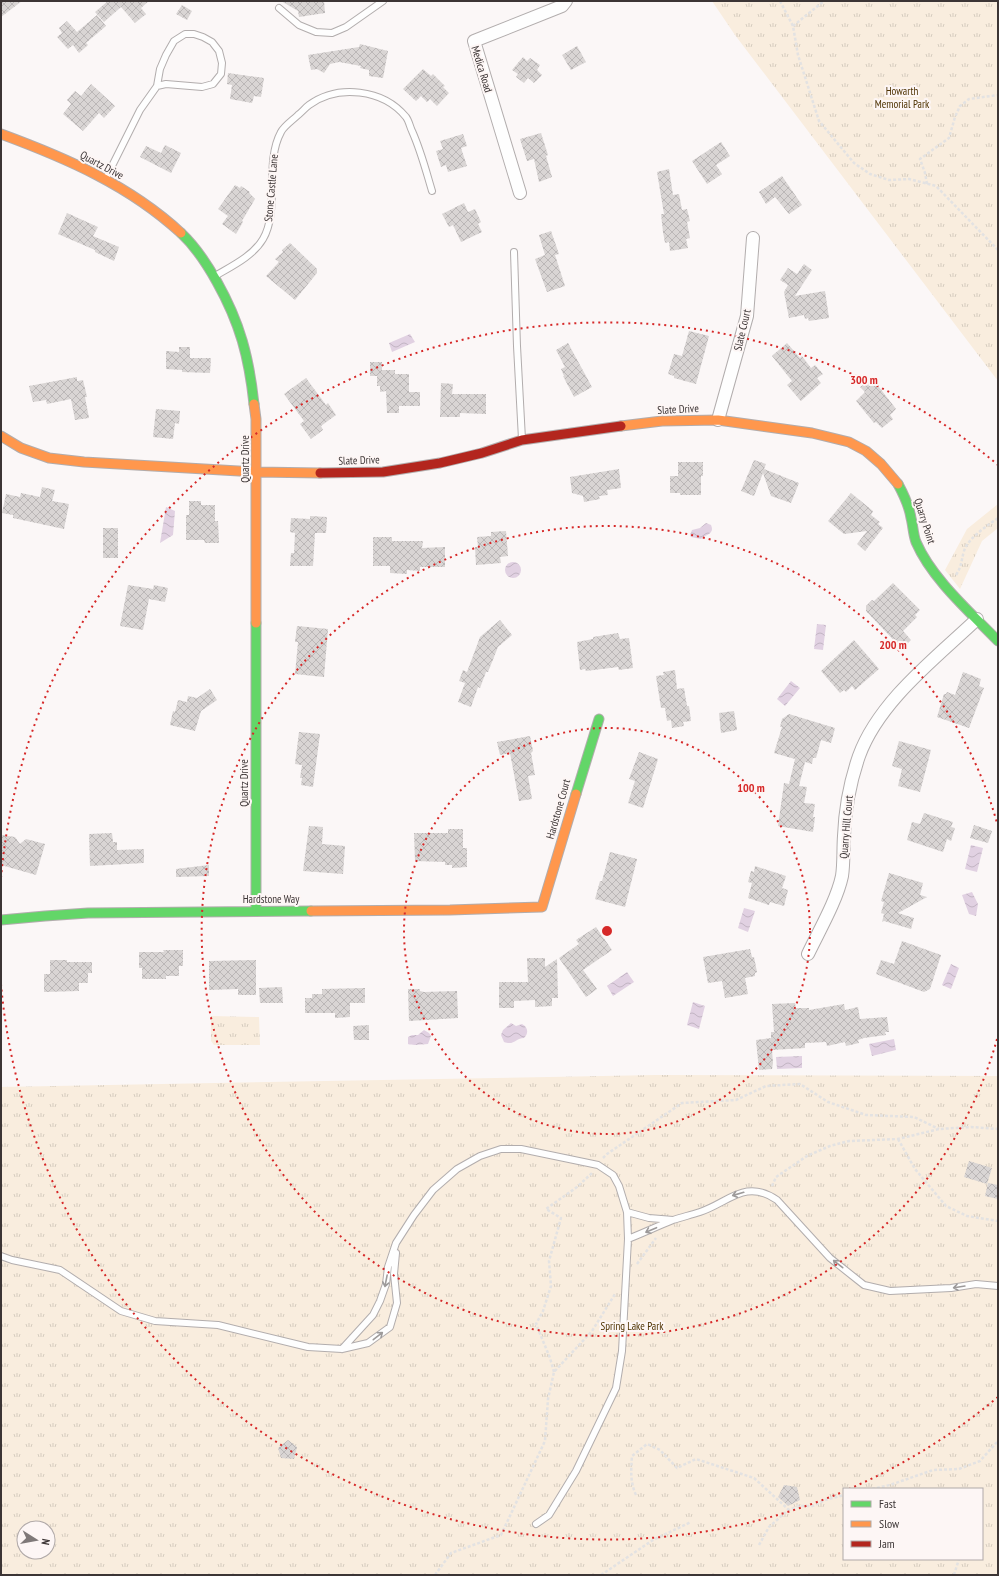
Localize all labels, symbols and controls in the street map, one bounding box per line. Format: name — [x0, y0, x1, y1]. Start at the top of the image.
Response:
street label: Medica Road — [468, 44, 496, 94]
park label: Howarth Memorial Park — [875, 84, 930, 111]
street label: Quartz Drive — [78, 148, 127, 183]
street label: Stone Castle Lane — [261, 153, 281, 222]
street label: Slate Court — [730, 308, 754, 352]
text: 300 m — [850, 372, 878, 387]
street label: Slate Drive — [657, 401, 700, 417]
street label: Quartz Drive — [238, 435, 252, 483]
street label: Slate Drive — [338, 452, 380, 468]
street label: Quarry Point — [911, 496, 939, 546]
text: 200 m — [879, 637, 907, 652]
street label: Quartz Drive — [237, 759, 251, 807]
street label: Hardstone Court — [543, 777, 573, 841]
text: 100 m — [737, 780, 765, 795]
street label: Quarry Hill Court — [836, 795, 856, 859]
street label: Hardstone Way — [243, 892, 300, 906]
centre of rings — [600, 924, 614, 938]
one-way arrow — [731, 1191, 744, 1198]
one-way arrow — [646, 1226, 658, 1234]
one-way arrow — [832, 1260, 843, 1268]
one-way arrow — [382, 1274, 390, 1287]
one-way arrow — [953, 1283, 966, 1291]
park label: Spring Lake Park — [601, 1319, 664, 1333]
one-way arrow — [373, 1331, 384, 1340]
legend — [843, 1488, 983, 1560]
text: Fast — [879, 1496, 897, 1511]
text: Slow — [879, 1516, 900, 1531]
north arrow — [16, 1520, 56, 1560]
text: Jam — [878, 1536, 895, 1551]
text: N — [38, 1538, 53, 1546]

